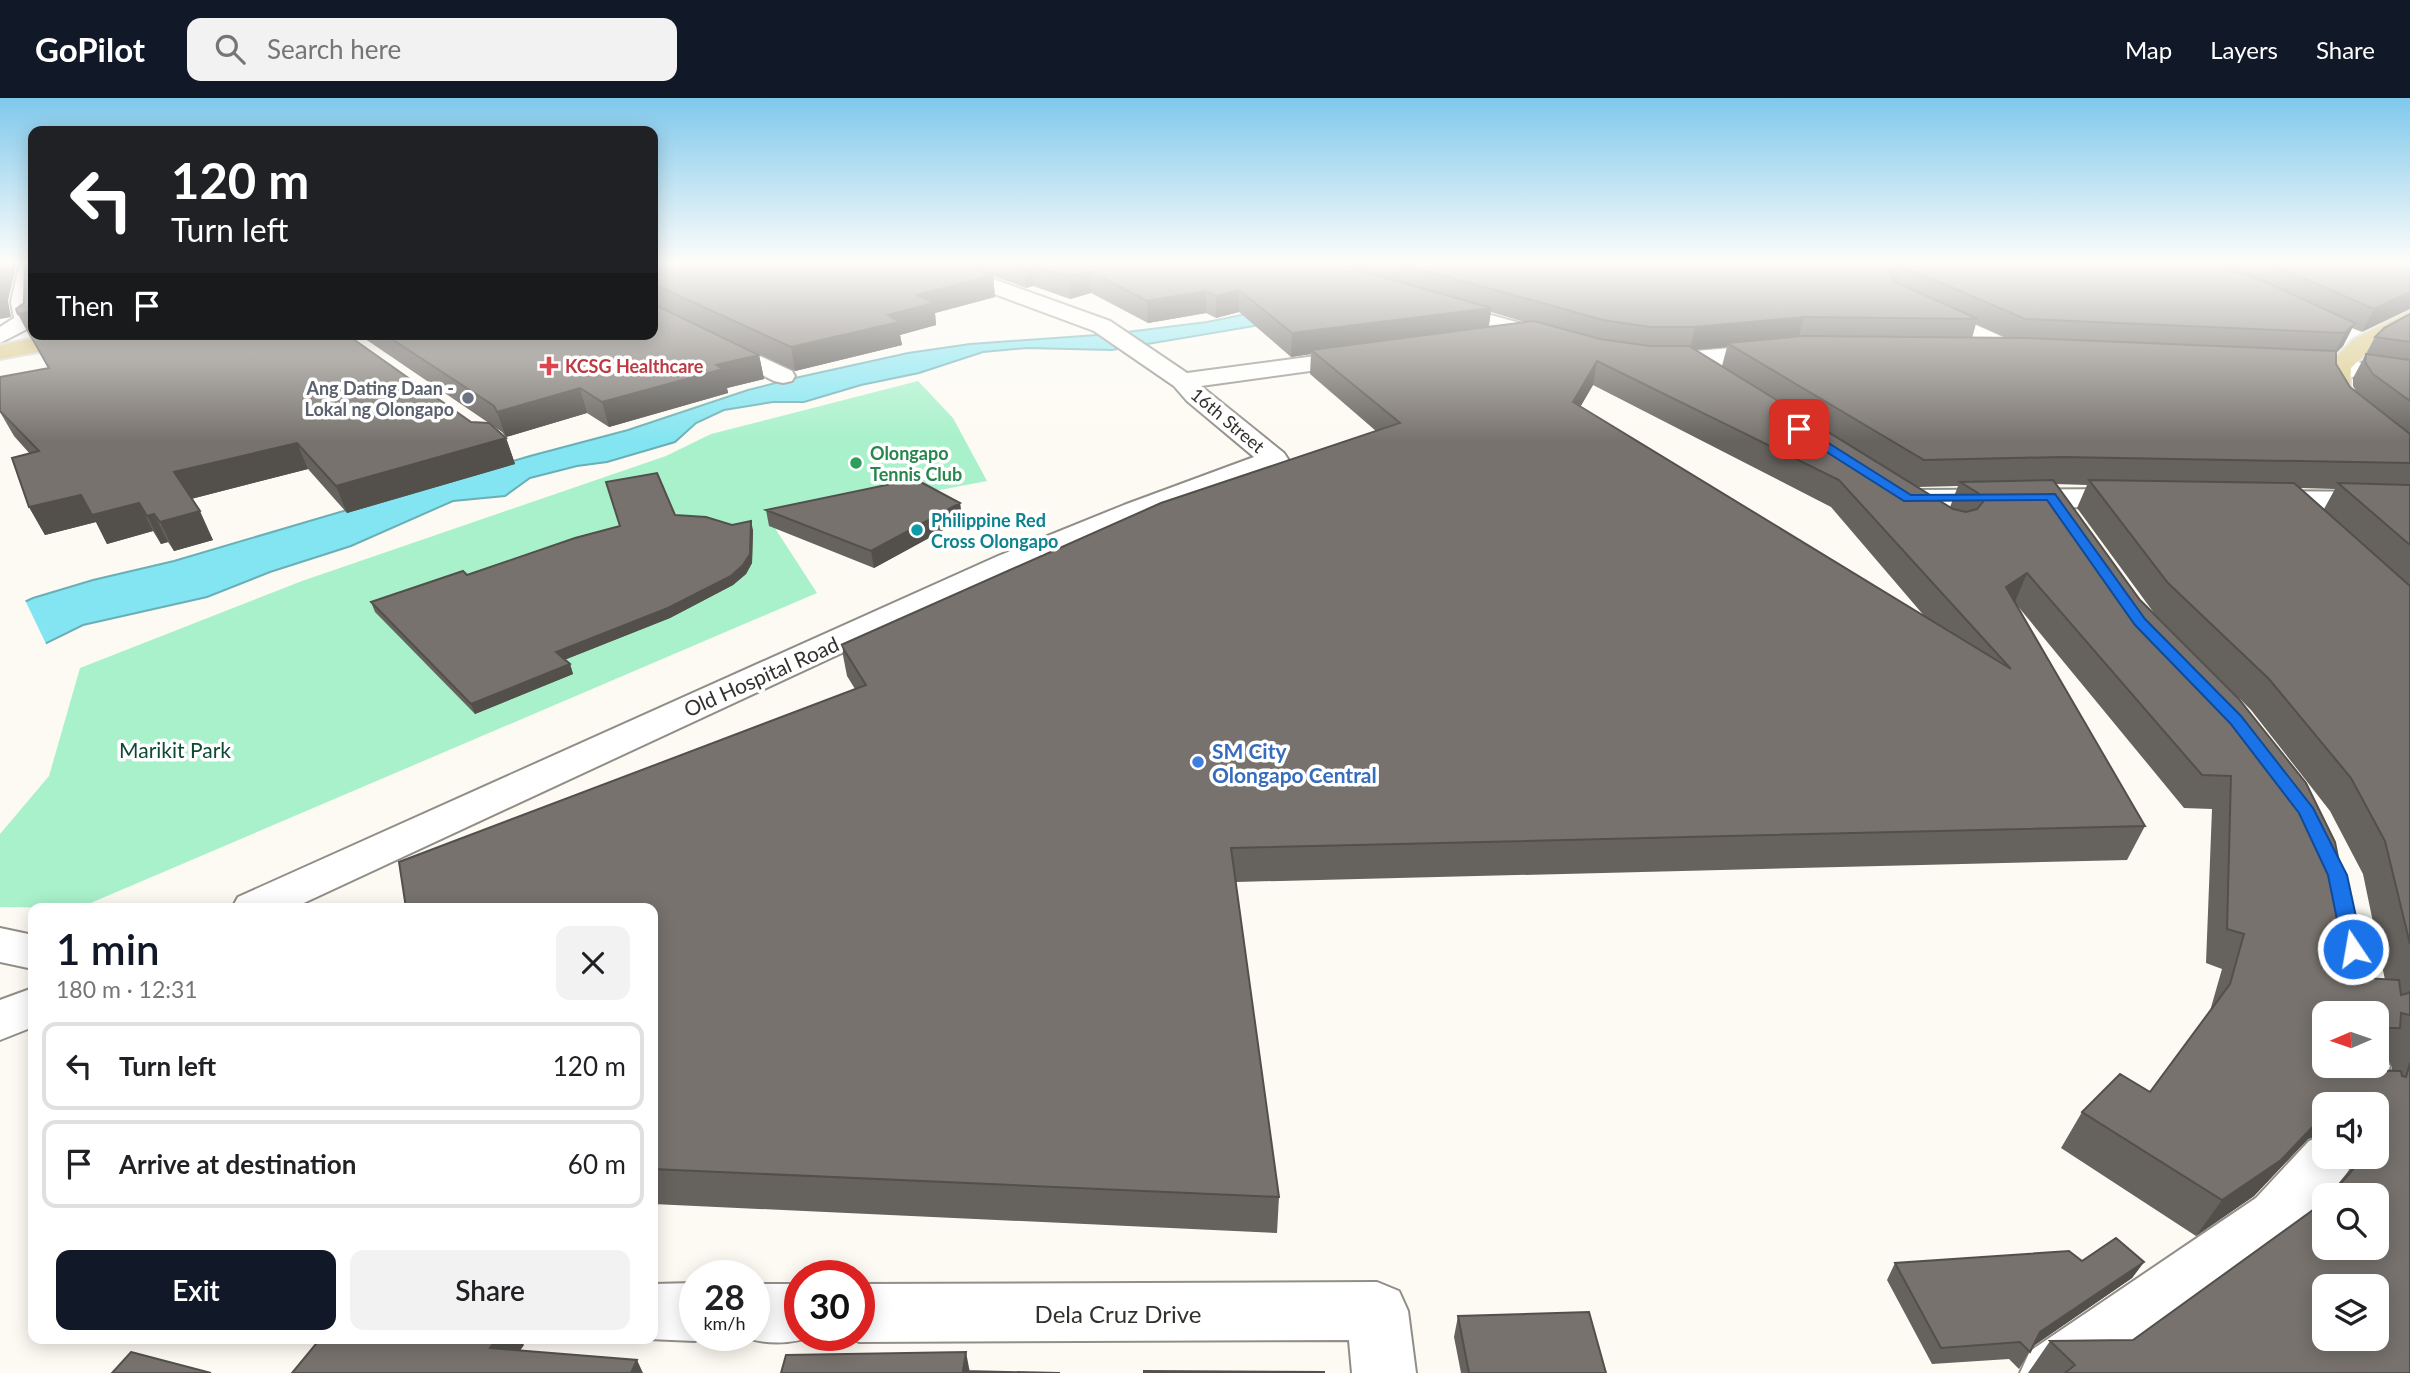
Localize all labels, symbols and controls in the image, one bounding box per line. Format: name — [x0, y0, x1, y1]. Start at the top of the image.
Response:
search box — [187, 18, 677, 81]
text: GoPilot — [35, 29, 145, 69]
icon: search — [211, 30, 249, 68]
text: Search here — [267, 33, 401, 65]
text: Map — [2125, 35, 2172, 64]
text: Layers — [2210, 35, 2278, 64]
text: Share — [2316, 35, 2375, 64]
text: 120 m — [171, 151, 309, 209]
icon: left — [56, 154, 147, 245]
text: Turn left — [171, 210, 288, 249]
icon: arrive — [128, 287, 166, 325]
text: Then — [56, 290, 114, 322]
place label: KCSG Healthcare — [565, 355, 704, 377]
marker: KCSG Healthcare — [539, 356, 559, 376]
place label: Ang Dating Daan - Lokal ng Olongapo — [305, 377, 454, 420]
street label: 16th Street — [1187, 383, 1270, 458]
marker: Ang Dating Daan - Lokal ng Olongapo — [460, 390, 476, 406]
pin — [1769, 399, 1829, 459]
icon: arrive — [1780, 410, 1818, 448]
place label: Olongapo Tennis Club — [870, 442, 962, 485]
marker: Olongapo Tennis Club — [848, 455, 864, 471]
place label: Philippine Red Cross Olongapo — [931, 509, 1058, 552]
marker: Philippine Red Cross Olongapo — [909, 522, 925, 538]
street label: Old Hospital Road — [680, 631, 842, 721]
park label: Marikit Park — [119, 737, 231, 762]
place label: SM City Olongapo Central — [1212, 738, 1377, 787]
marker: SM City Olongapo Central — [1190, 754, 1206, 770]
position arrow — [2316, 912, 2390, 986]
text: 1 min — [56, 924, 160, 974]
button: close — [556, 926, 630, 1000]
text: 180 m · 12:31 — [56, 975, 198, 1003]
north arrow — [2312, 1001, 2389, 1078]
map controls — [2312, 1001, 2389, 1351]
icon: left — [60, 1047, 98, 1085]
text: Turn left — [119, 1050, 216, 1082]
text: 120 m — [553, 1050, 626, 1082]
button: sound — [2312, 1092, 2389, 1169]
icon: arrive — [60, 1145, 98, 1183]
text: Arrive at destination — [119, 1148, 356, 1180]
text: 60 m — [568, 1148, 626, 1180]
button: search — [2312, 1183, 2389, 1260]
button: Exit — [56, 1250, 336, 1330]
button: Share — [350, 1250, 630, 1330]
speed limit sign: 30 — [784, 1260, 875, 1351]
button: layers — [2312, 1274, 2389, 1351]
text: 28 — [704, 1275, 745, 1317]
street label: Dela Cruz Drive — [1035, 1299, 1201, 1328]
text: km/h — [703, 1312, 746, 1334]

